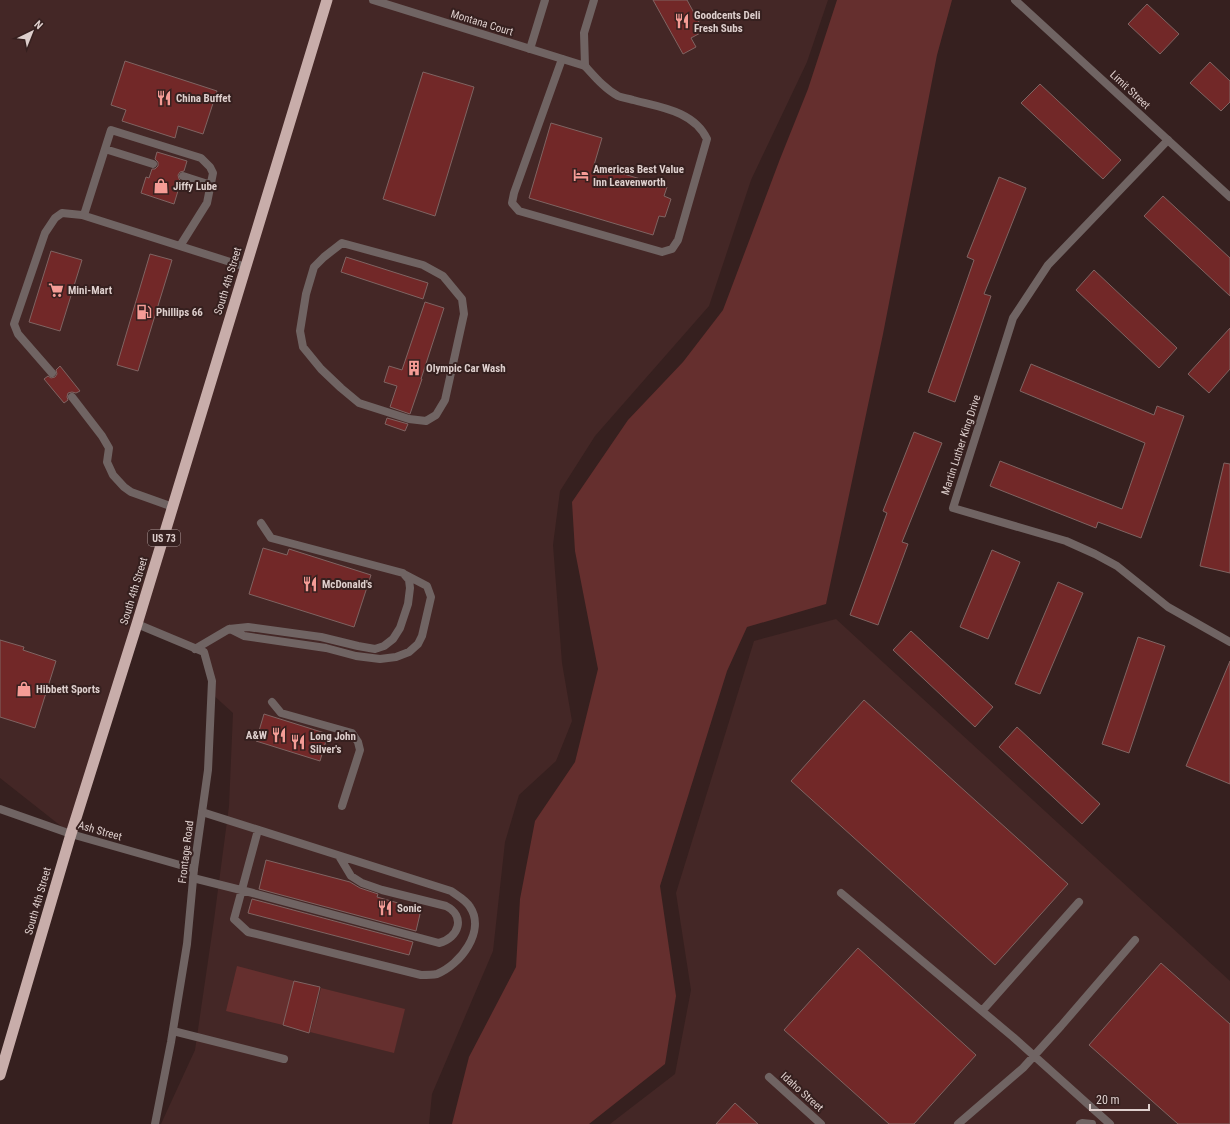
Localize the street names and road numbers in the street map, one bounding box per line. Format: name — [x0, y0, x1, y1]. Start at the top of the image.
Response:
street label: Montana Court — [449, 7, 515, 39]
street label: Limit Street — [1107, 68, 1153, 112]
street label: South 4th Street — [212, 246, 244, 316]
street label: Martin Luther King Drive — [939, 393, 983, 497]
road number: US 73 — [148, 530, 180, 546]
street label: South 4th Street — [118, 556, 150, 626]
street label: Ash Street — [77, 819, 123, 843]
street label: Frontage Road — [176, 820, 196, 884]
street label: South 4th Street — [22, 866, 54, 936]
street label: Idaho Street — [778, 1070, 826, 1114]

